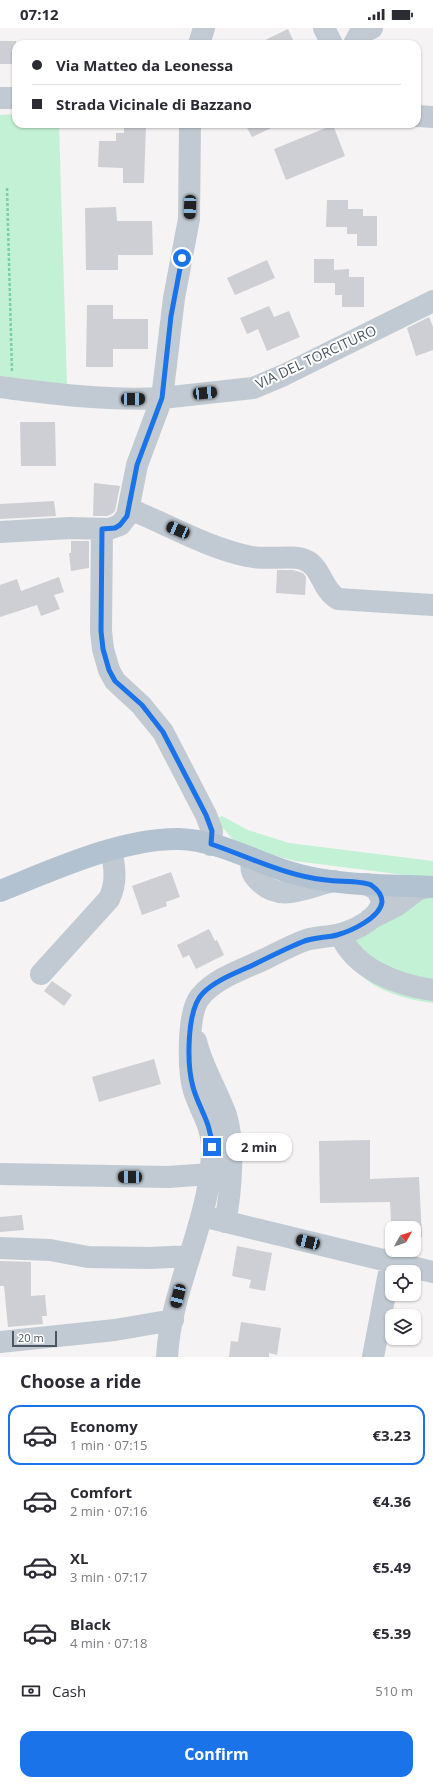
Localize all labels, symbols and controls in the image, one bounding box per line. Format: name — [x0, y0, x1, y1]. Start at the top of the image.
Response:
text: 07:12 — [20, 4, 59, 24]
text: Via Matteo da Leonessa — [56, 55, 233, 75]
text: Strada Vicinale di Bazzano — [56, 94, 252, 114]
car — [184, 195, 196, 219]
route start — [173, 249, 191, 267]
street label: VIA DEL TORCITURO — [252, 320, 379, 393]
car — [193, 386, 217, 400]
car — [121, 393, 145, 405]
car — [165, 520, 191, 540]
callout: 2 min — [226, 1133, 292, 1161]
route end — [203, 1138, 221, 1156]
text: 2 min — [241, 1138, 277, 1156]
car — [118, 1171, 142, 1183]
north arrow — [385, 1221, 421, 1257]
map controls — [385, 1221, 421, 1345]
car — [295, 1233, 321, 1251]
button: locate — [385, 1265, 421, 1301]
car — [169, 1283, 187, 1309]
button: layers — [385, 1309, 421, 1345]
scale bar — [12, 1329, 57, 1348]
text: 20 m — [18, 1330, 44, 1345]
text: Choose a ride — [20, 1369, 141, 1393]
text: Economy — [70, 1416, 138, 1436]
icon: car — [22, 1417, 58, 1453]
text: €3.23 — [372, 1425, 411, 1445]
text: 1 min · 07:15 — [70, 1436, 147, 1454]
text: Comfort — [70, 1482, 132, 1502]
icon: car — [22, 1483, 58, 1519]
text: €4.36 — [372, 1491, 411, 1511]
text: 2 min · 07:16 — [70, 1502, 147, 1520]
text: XL — [70, 1548, 88, 1568]
icon: car — [22, 1549, 58, 1585]
text: €5.49 — [372, 1557, 411, 1577]
text: 3 min · 07:17 — [70, 1568, 147, 1586]
text: Black — [70, 1614, 111, 1634]
icon: car — [22, 1615, 58, 1651]
text: €5.39 — [372, 1623, 411, 1643]
text: 4 min · 07:18 — [70, 1634, 147, 1652]
icon: cash — [20, 1680, 42, 1702]
text: Cash — [52, 1681, 86, 1701]
text: 510 m — [375, 1682, 413, 1700]
button: Confirm — [20, 1731, 413, 1777]

